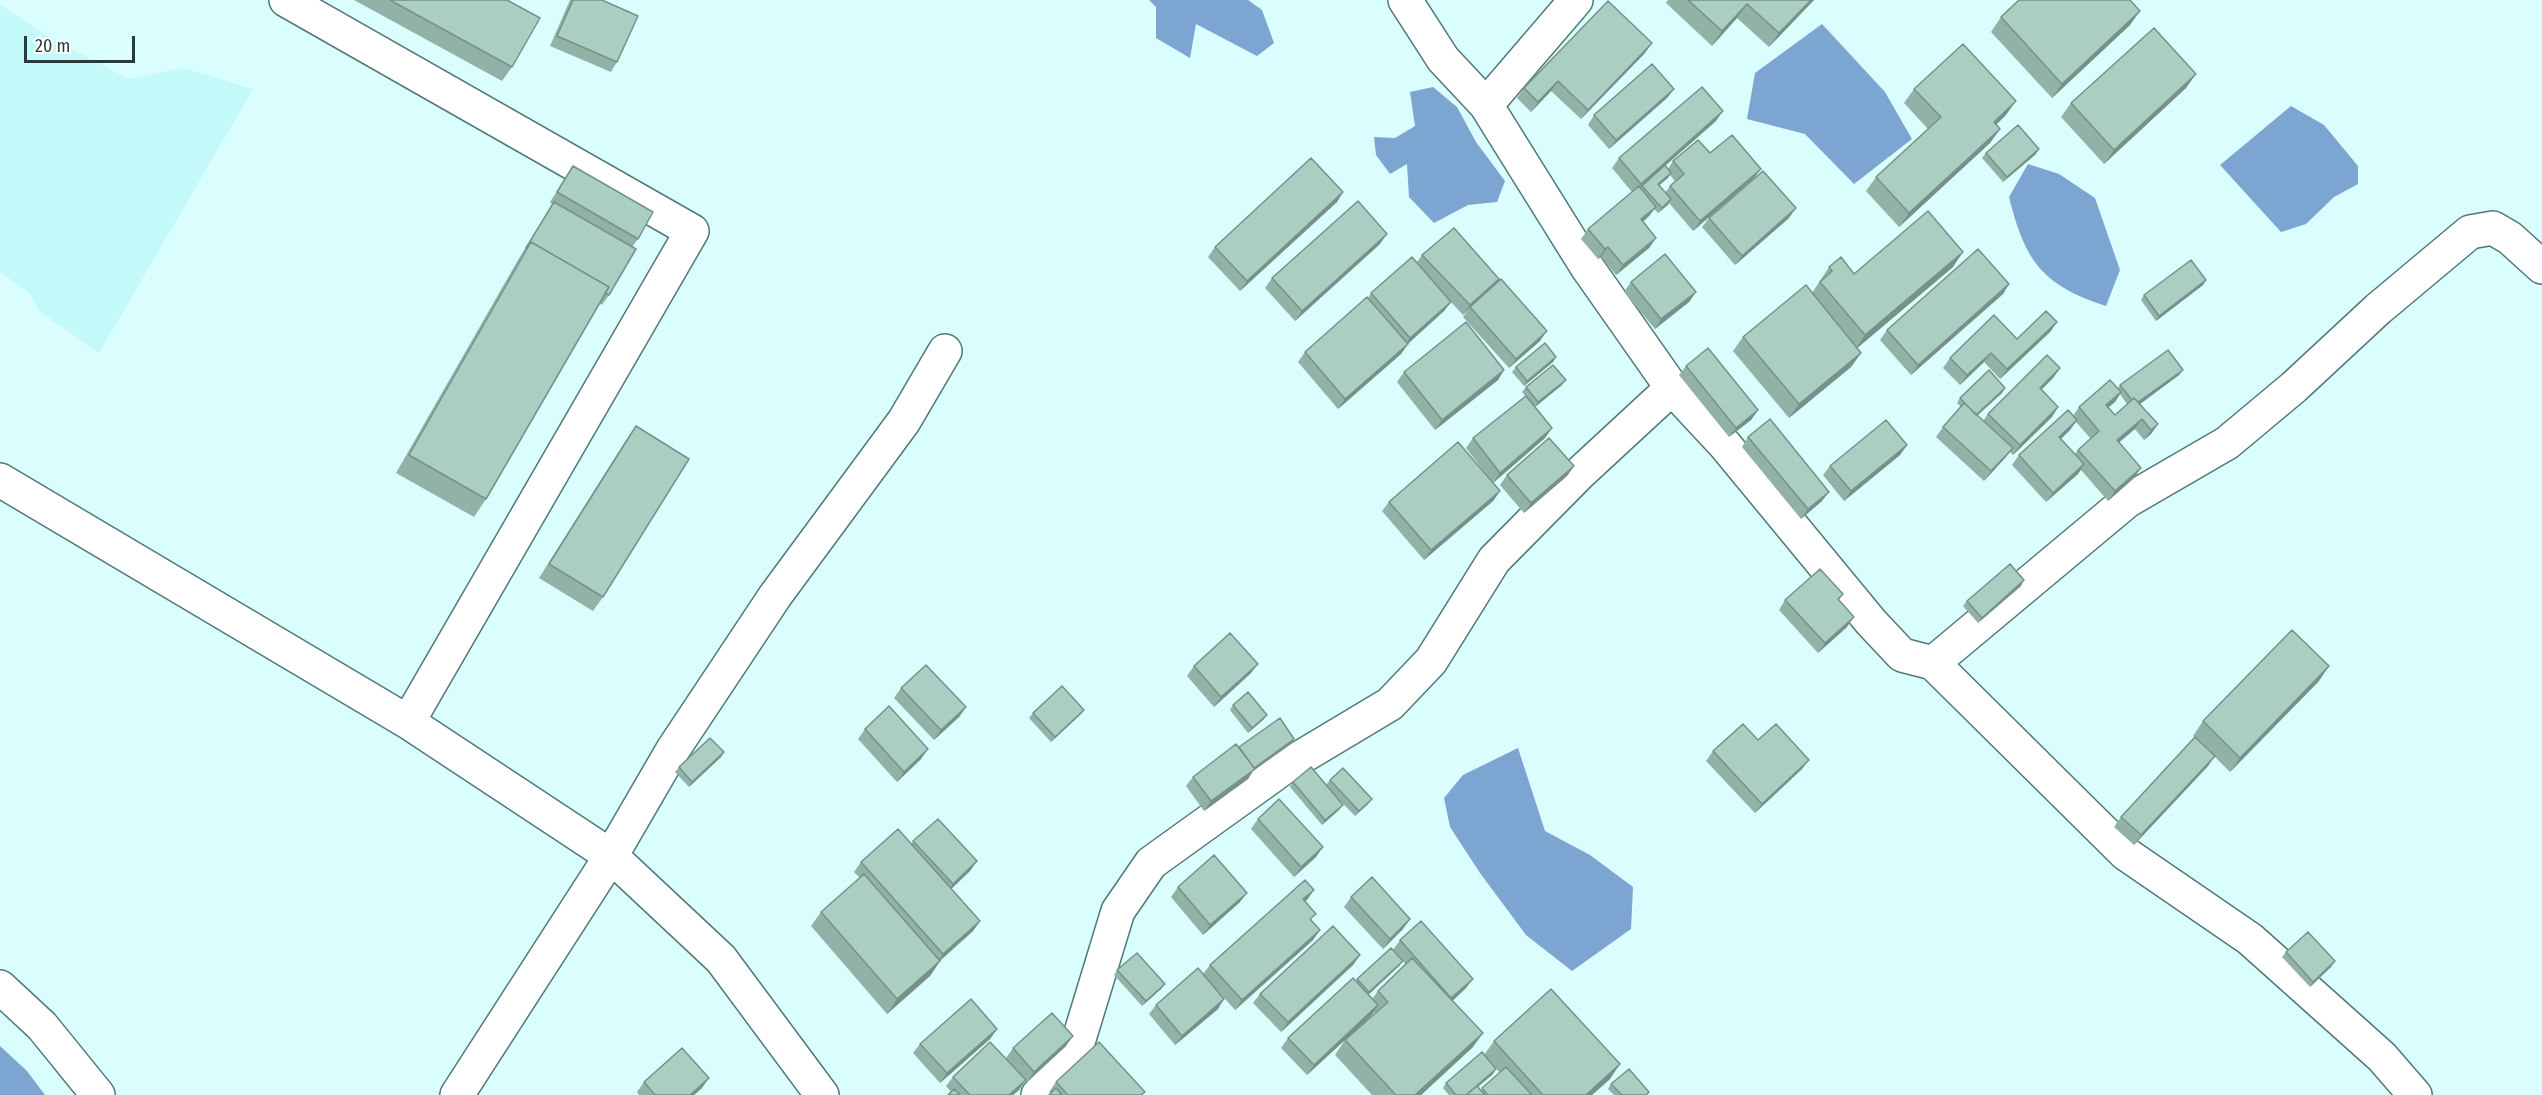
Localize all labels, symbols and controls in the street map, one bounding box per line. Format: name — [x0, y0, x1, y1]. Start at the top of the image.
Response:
scale bar — [27, 24, 138, 62]
text: 20 m — [35, 35, 70, 57]

